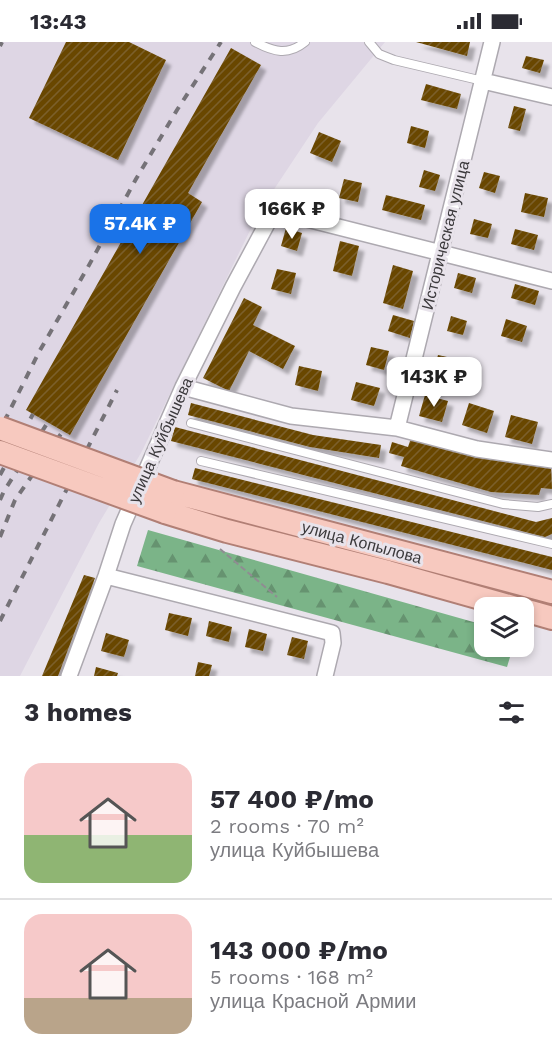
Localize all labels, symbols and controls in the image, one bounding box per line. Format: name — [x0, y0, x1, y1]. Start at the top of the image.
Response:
text: 13:43 — [30, 9, 86, 34]
street label: Историческая улица — [418, 159, 473, 312]
pin: 166K ₽ — [243, 189, 341, 240]
text: 166K ₽ — [259, 196, 325, 220]
pin: 57.4K ₽ — [85, 204, 195, 255]
text: 57.4K ₽ — [104, 211, 176, 235]
pin: 143K ₽ — [385, 357, 483, 408]
text: 143K ₽ — [401, 364, 467, 388]
street label: улица Куйбышева — [124, 374, 197, 506]
street label: улица Копылова — [300, 517, 424, 568]
map controls — [474, 597, 534, 657]
button: layers — [474, 597, 534, 657]
icon: filters — [495, 696, 528, 729]
text: 3 homes — [24, 697, 132, 727]
text: 57 400 ₽/mo — [210, 784, 374, 814]
icon: home — [72, 787, 144, 859]
text: 2 rooms · 70 m² — [210, 814, 364, 838]
text: улица Куйбышева — [210, 838, 379, 862]
text: 143 000 ₽/mo — [210, 935, 388, 965]
icon: home — [72, 938, 144, 1010]
text: 5 rooms · 168 m² — [210, 965, 373, 989]
text: улица Красной Армии — [210, 989, 416, 1013]

